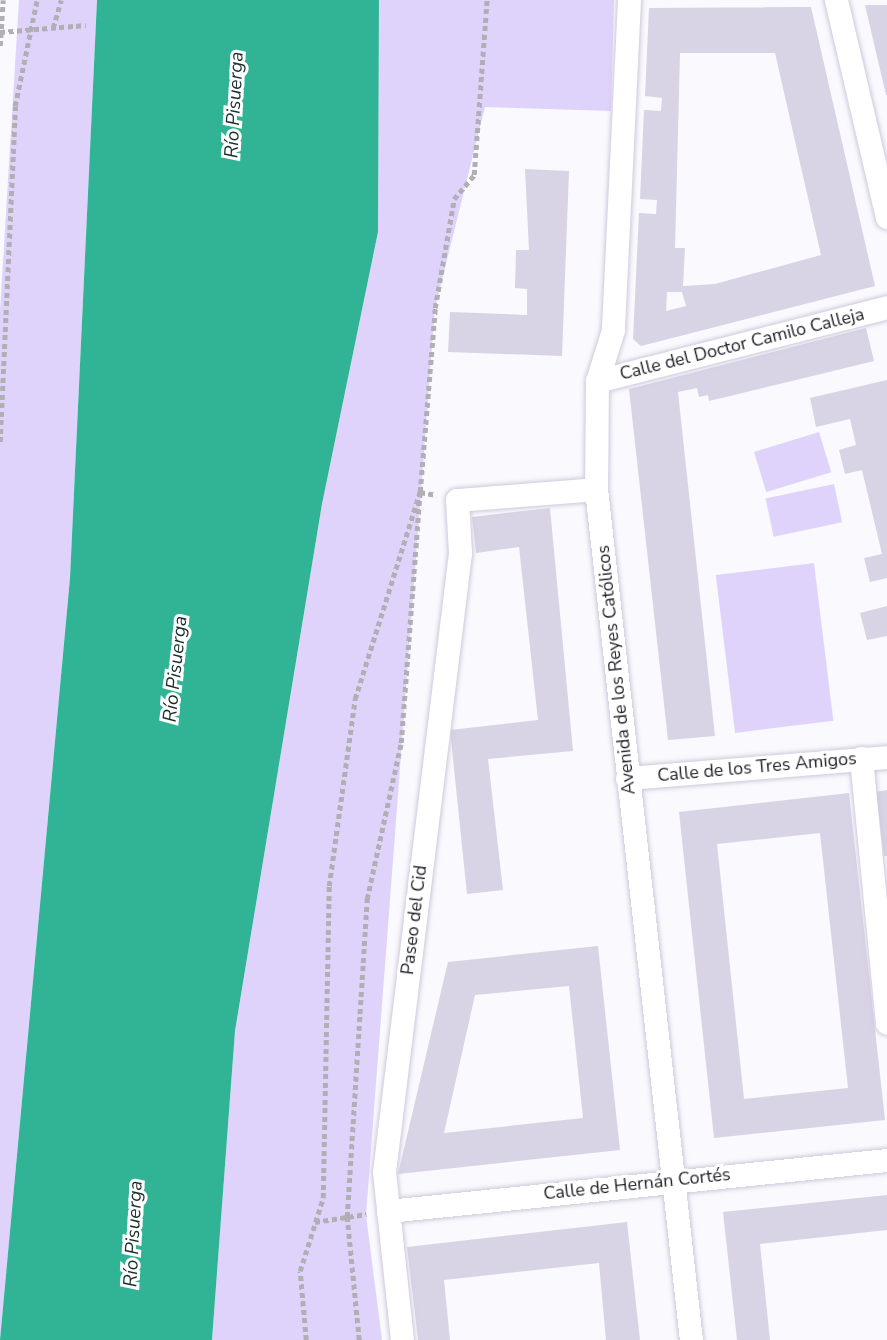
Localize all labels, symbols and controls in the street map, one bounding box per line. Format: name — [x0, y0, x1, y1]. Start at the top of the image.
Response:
water label: Río Pisuerga — [221, 51, 249, 159]
street label: Calle del Doctor Camilo Calleja — [617, 303, 867, 385]
street label: Avenida de los Reyes Católicos — [592, 544, 640, 796]
water label: Río Pisuerga — [159, 615, 193, 723]
street label: Calle de los Tres Amigos — [656, 748, 858, 786]
street label: Paseo del Cid — [397, 864, 431, 976]
street label: Calle de Hernán Cortés — [542, 1163, 732, 1205]
water label: Río Pisuerga — [120, 1180, 148, 1288]

